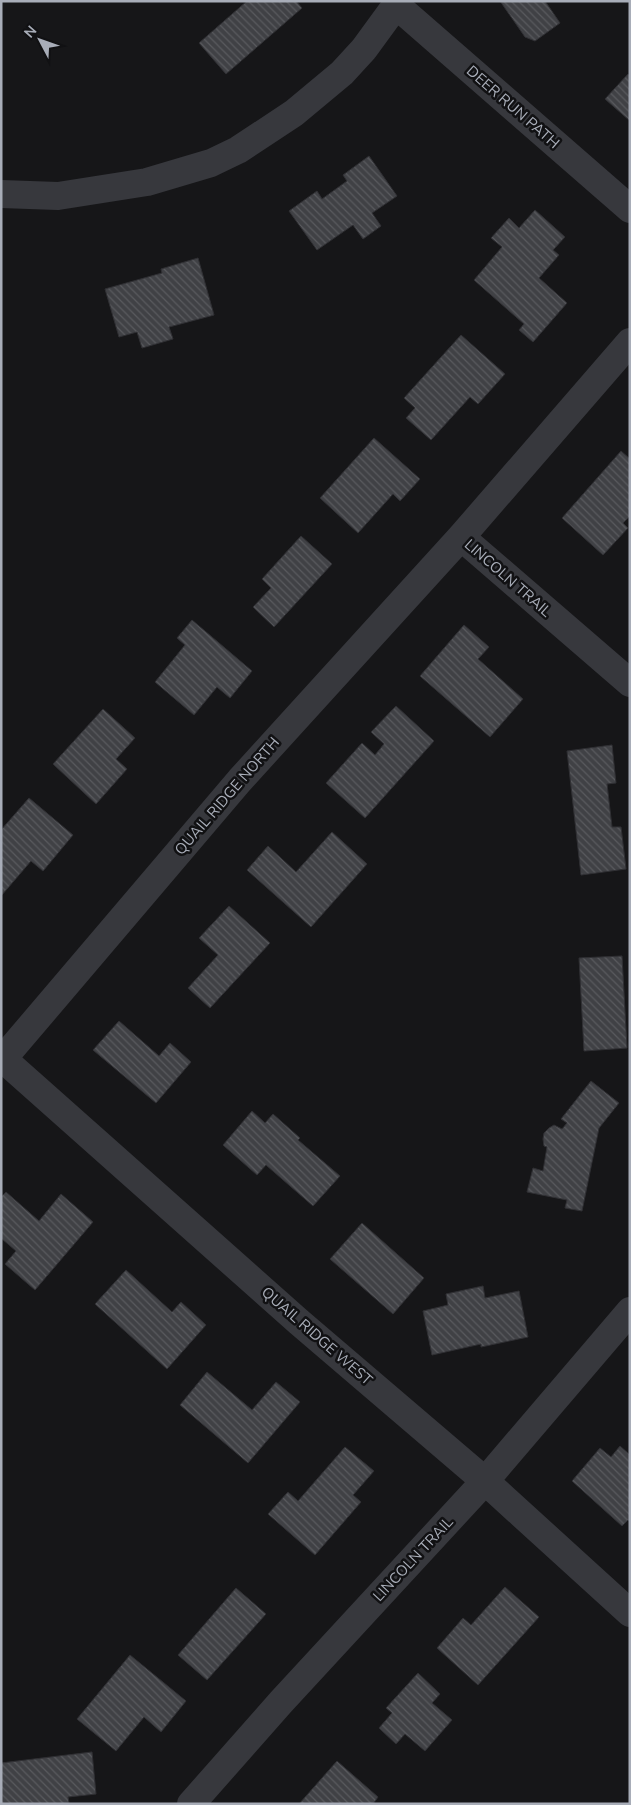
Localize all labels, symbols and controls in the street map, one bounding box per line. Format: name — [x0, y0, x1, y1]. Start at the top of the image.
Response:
north arrow — [15, 15, 65, 65]
text: N — [20, 22, 41, 42]
street label: DEER RUN PATH — [462, 61, 564, 153]
street label: LINCOLN TRAIL — [460, 535, 556, 621]
street label: QUAIL RIDGE NORTH — [170, 733, 284, 859]
street label: QUAIL RIDGE WEST — [257, 1282, 377, 1390]
street label: LINCOLN TRAIL — [368, 1512, 458, 1606]

